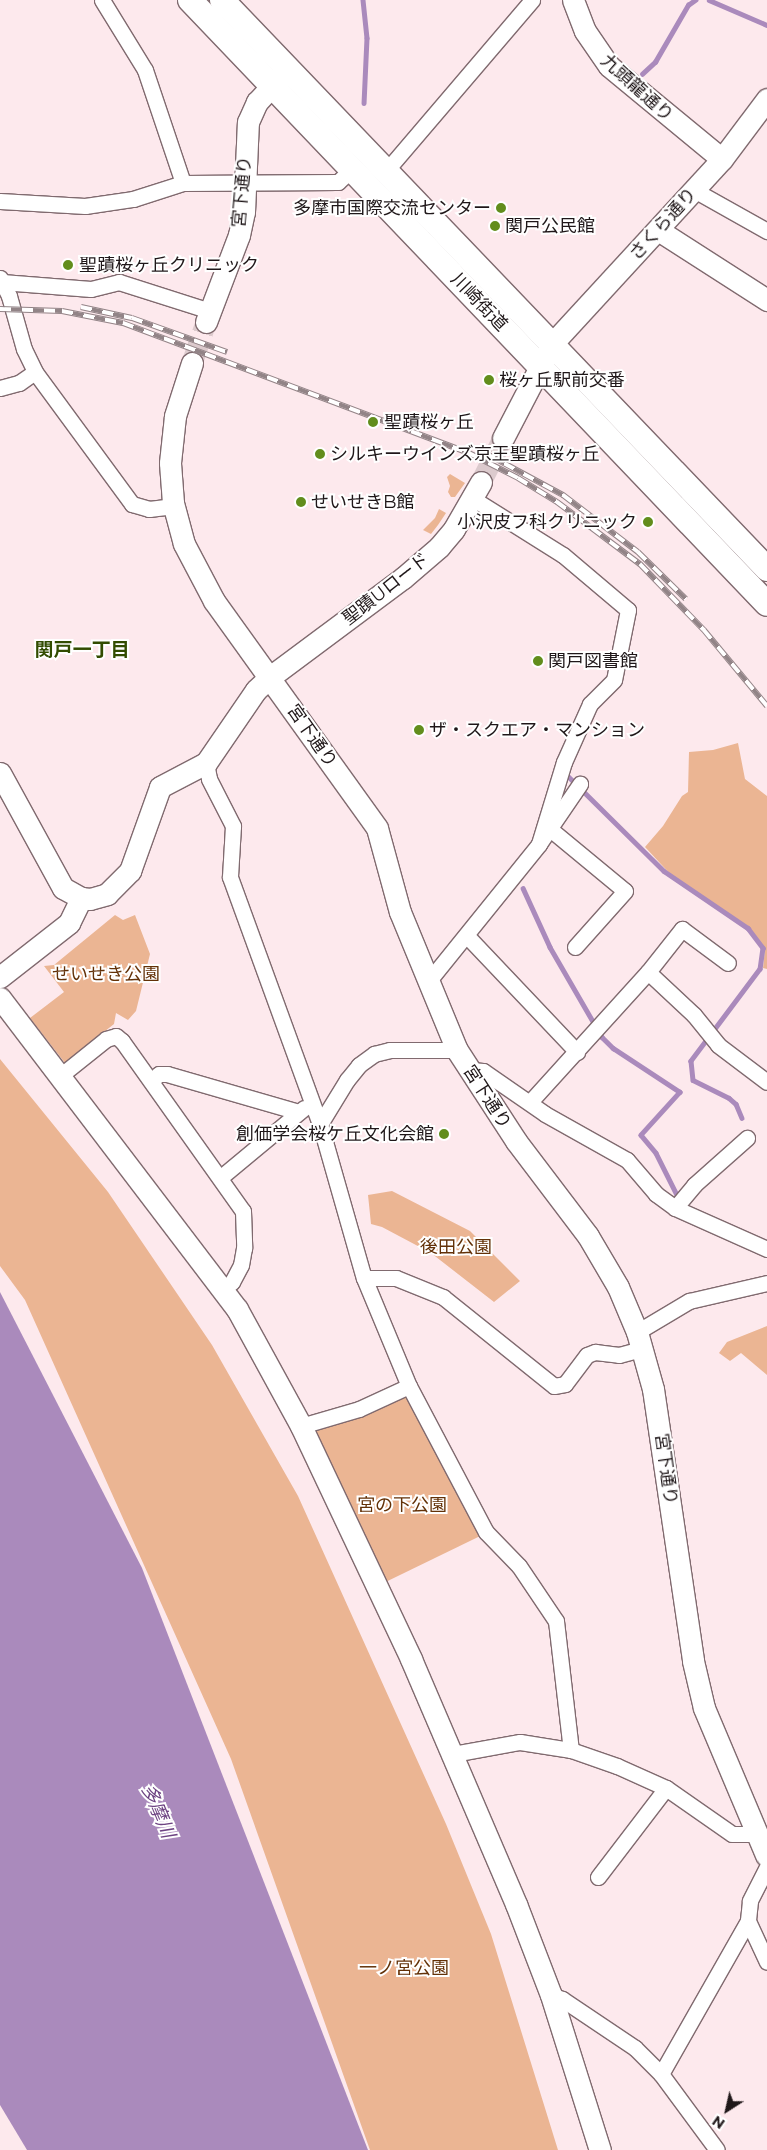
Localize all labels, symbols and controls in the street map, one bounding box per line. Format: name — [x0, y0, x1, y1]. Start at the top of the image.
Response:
street label: 九頭龍通り — [596, 50, 678, 126]
street label: 宮下通り — [228, 155, 256, 229]
street label: さくら通り — [625, 183, 701, 265]
place label: 多摩市国際交流センター — [293, 197, 491, 219]
marker: 多摩市国際交流センター — [495, 202, 507, 214]
place label: 関戸公民館 — [505, 215, 595, 237]
marker: 関戸公民館 — [489, 220, 501, 232]
place label: 聖蹟桜ヶ丘クリニック — [79, 254, 259, 276]
marker: 聖蹟桜ヶ丘クリニック — [61, 258, 75, 272]
street label: 川崎街道 — [446, 269, 512, 335]
place label: 桜ヶ丘駅前交番 — [499, 369, 625, 391]
marker: 桜ヶ丘駅前交番 — [483, 374, 495, 386]
place label: 聖蹟桜ヶ丘 — [384, 411, 474, 433]
marker: 聖蹟桜ヶ丘 — [366, 415, 380, 429]
place label: シルキーウインズ京王聖蹟桜ヶ丘 — [330, 443, 600, 465]
marker: シルキーウインズ京王聖蹟桜ヶ丘 — [314, 448, 326, 460]
place label: せいせきB館 — [311, 491, 415, 513]
marker: せいせきB館 — [295, 496, 307, 508]
place label: 小沢皮フ科クリニック — [457, 511, 637, 533]
marker: 小沢皮フ科クリニック — [641, 515, 655, 529]
street label: 聖蹟Uロード — [338, 548, 434, 630]
district label: 関戸一丁目 — [35, 639, 129, 661]
place label: 関戸図書館 — [548, 650, 638, 672]
marker: 関戸図書館 — [532, 655, 544, 667]
street label: 宮下通り — [283, 700, 341, 772]
place label: ザ・スクエア・マンション — [429, 719, 645, 741]
marker: ザ・スクエア・マンション — [413, 724, 425, 736]
park label: せいせき公園 — [52, 963, 160, 985]
street label: 宮下通り — [458, 1061, 516, 1133]
place label: 創価学会桜ケ丘文化会館 — [236, 1123, 434, 1145]
marker: 創価学会桜ケ丘文化会館 — [438, 1128, 450, 1140]
park label: 後田公園 — [420, 1236, 492, 1258]
street label: 宮下通り — [650, 1432, 682, 1506]
park label: 宮の下公園 — [357, 1494, 447, 1516]
water label: 多摩川 — [136, 1780, 180, 1842]
park label: 一ノ宮公園 — [359, 1957, 449, 1979]
north arrow — [702, 2085, 752, 2135]
text: N — [709, 2112, 728, 2133]

